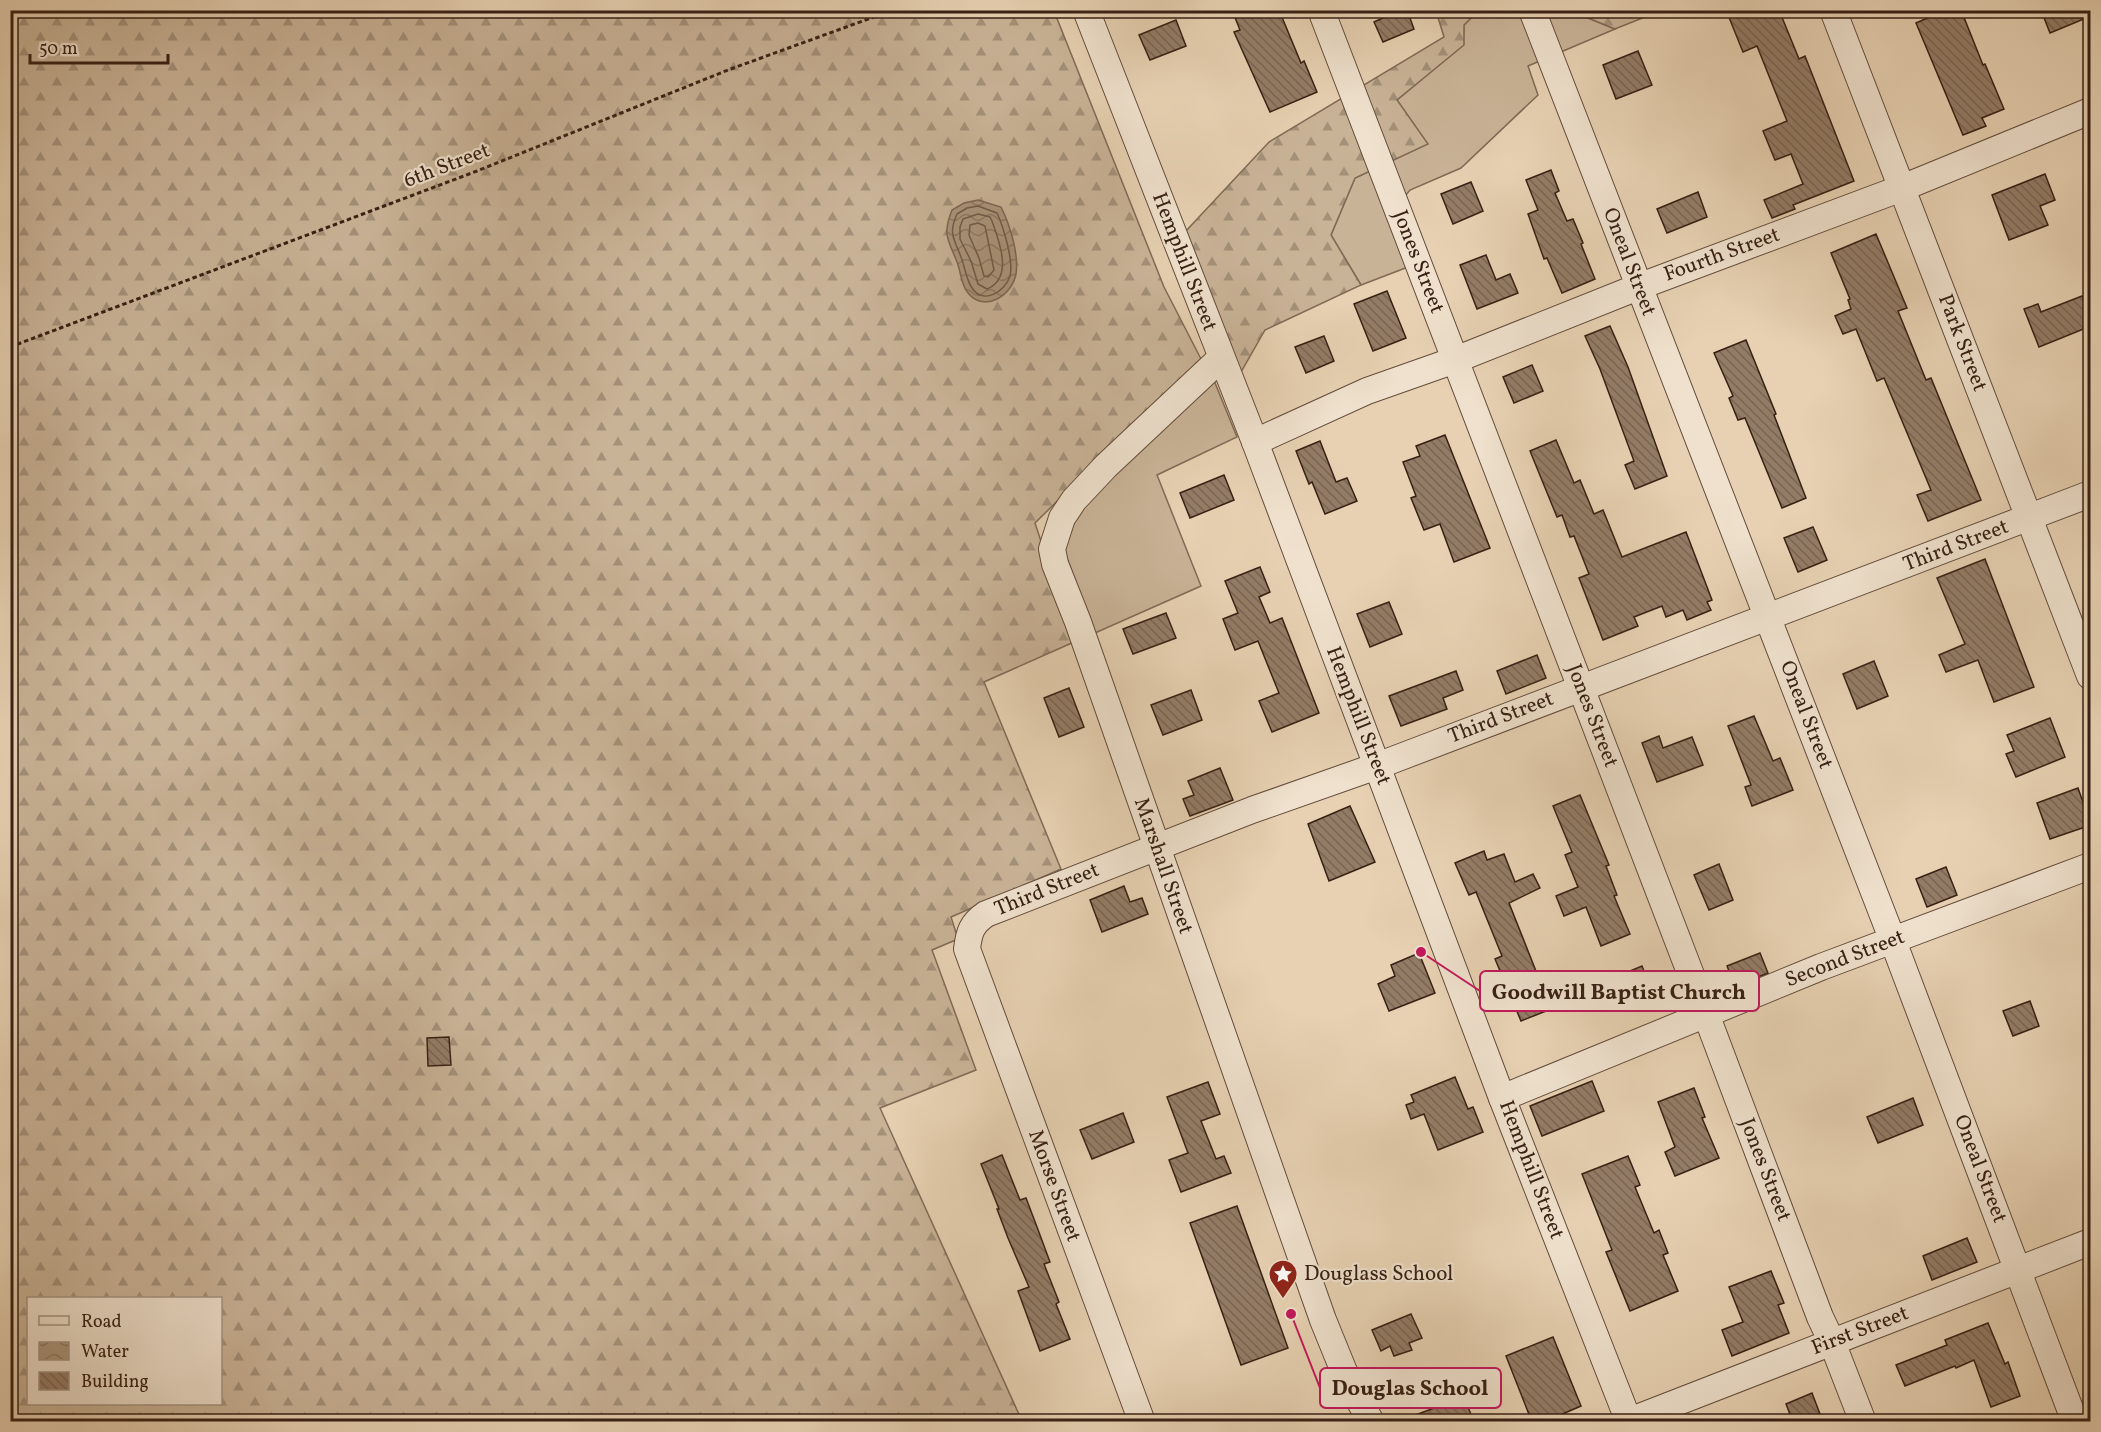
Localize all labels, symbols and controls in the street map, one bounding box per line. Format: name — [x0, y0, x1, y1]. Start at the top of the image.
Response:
scale bar — [30, 27, 168, 65]
text: 50 m — [39, 37, 78, 62]
street label: 6th Street — [400, 136, 494, 196]
street label: Hemphill Street — [1144, 188, 1224, 336]
street label: Oneal Street — [1595, 204, 1663, 320]
street label: Jones Street — [1385, 206, 1451, 318]
street label: Fourth Street — [1660, 221, 1784, 289]
street label: Park Street — [1930, 290, 1994, 396]
street label: Third Street — [1899, 513, 2013, 579]
street label: Hemphill Street — [1318, 642, 1398, 790]
street label: Oneal Street — [1772, 657, 1840, 773]
street label: Jones Street — [1559, 660, 1625, 772]
street label: Third Street — [1444, 685, 1558, 751]
street label: Marshall Street — [1126, 794, 1200, 938]
street label: Third Street — [990, 856, 1104, 924]
street label: Second Street — [1781, 923, 1909, 995]
callout: Goodwill Baptist Church — [1480, 971, 1759, 1011]
text: Goodwill Baptist Church — [1492, 978, 1746, 1009]
street label: Hemphill Street — [1491, 1096, 1571, 1244]
street label: Oneal Street — [1946, 1111, 2014, 1227]
street label: Jones Street — [1732, 1114, 1798, 1226]
street label: Morse Street — [1020, 1126, 1088, 1246]
place icon: Douglass School — [1267, 1258, 1299, 1300]
place label: Douglass School — [1304, 1260, 1453, 1289]
legend — [27, 1297, 222, 1405]
street label: First Street — [1807, 1299, 1913, 1363]
text: Road — [81, 1310, 122, 1335]
text: Water — [81, 1340, 129, 1365]
callout: Douglas School — [1320, 1368, 1501, 1408]
text: Building — [81, 1370, 149, 1395]
text: Douglas School — [1331, 1374, 1489, 1405]

